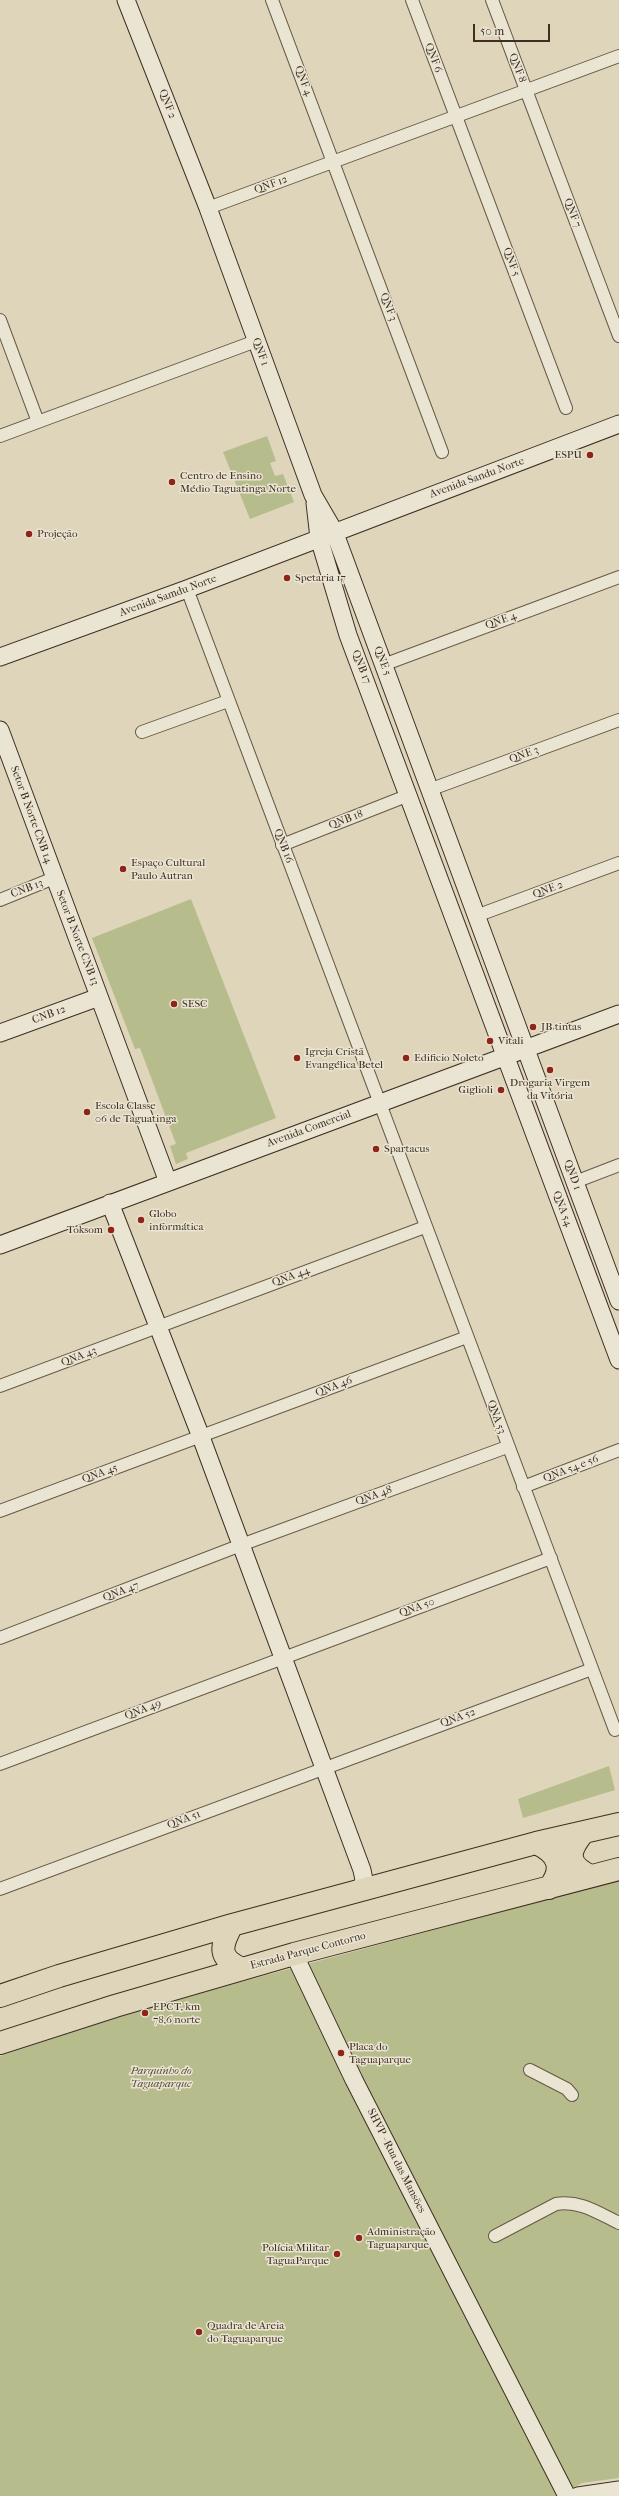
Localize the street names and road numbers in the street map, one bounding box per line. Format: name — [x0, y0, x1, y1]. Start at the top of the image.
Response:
street label: QNF 6 — [421, 41, 445, 75]
street label: QNF 8 — [505, 51, 529, 85]
street label: QNF 4 — [291, 64, 315, 98]
street label: QNF 2 — [155, 87, 179, 121]
street label: QNF 12 — [253, 173, 289, 197]
street label: QNF 7 — [560, 197, 584, 229]
street label: QNF 5 — [500, 246, 522, 278]
street label: QNF 3 — [377, 291, 399, 323]
street label: QNF 1 — [249, 336, 271, 368]
street label: Avenida Sandu Norte — [428, 455, 526, 501]
street label: Avenida Samdu Norte — [117, 572, 219, 620]
street label: QNE 4 — [484, 609, 518, 633]
street label: QNE 5 — [370, 644, 394, 678]
street label: QNB 17 — [348, 648, 374, 686]
street label: QNE 3 — [508, 744, 540, 766]
street label: Setor B Norte CNB 14 — [7, 764, 55, 866]
street label: QNB 18 — [327, 807, 365, 833]
street label: QNB 16 — [270, 827, 296, 865]
street label: CNB 13 — [9, 877, 45, 901]
street label: QNE 2 — [531, 878, 565, 902]
street label: Setor B Norte CNB 13 — [53, 889, 101, 987]
street label: CNB 12 — [30, 1003, 68, 1027]
street label: Avenida Comercial — [265, 1108, 353, 1150]
street label: QND 1 — [560, 1158, 584, 1192]
street label: QNA 54 — [549, 1189, 575, 1229]
street label: QNA 44 — [270, 1264, 312, 1290]
street label: QNA 43 — [59, 1344, 99, 1370]
street label: QNA 46 — [314, 1374, 354, 1400]
street label: QNA 53 — [484, 1398, 508, 1436]
street label: QNA 54 e 56 — [542, 1452, 600, 1486]
street label: QNA 45 — [80, 1461, 120, 1487]
street label: QNA 48 — [354, 1483, 394, 1509]
street label: QNA 47 — [101, 1579, 141, 1605]
street label: QNA 50 — [397, 1596, 437, 1620]
street label: QNA 49 — [123, 1697, 163, 1723]
street label: QNA 52 — [439, 1706, 477, 1730]
street label: QNA 51 — [165, 1808, 203, 1832]
street label: Estrada Parque Contorno — [249, 1929, 367, 1973]
street label: SHVP - Rua das Mansões — [364, 2107, 428, 2215]

